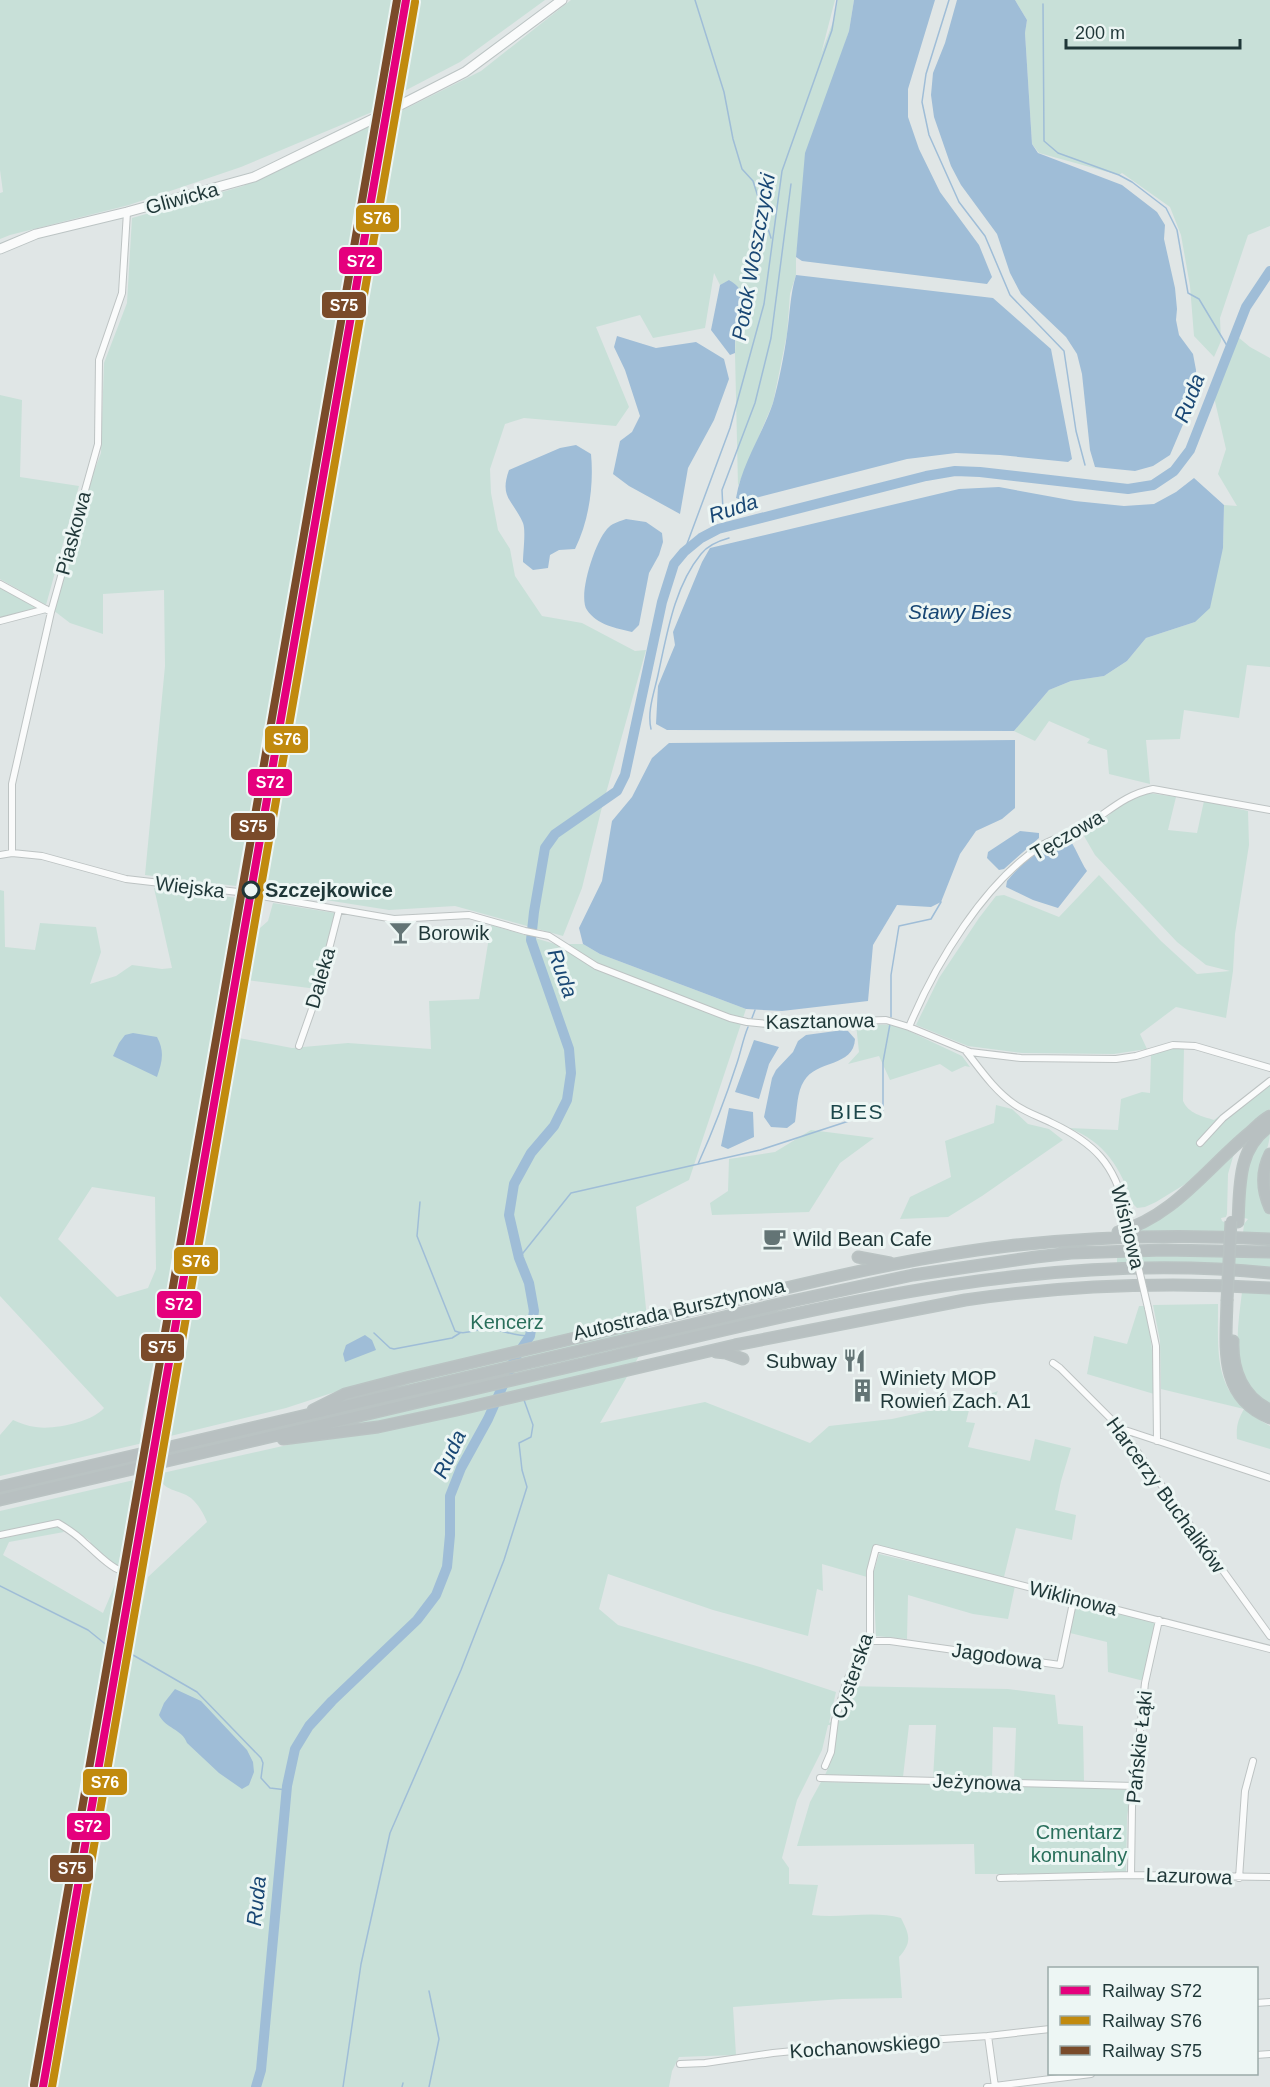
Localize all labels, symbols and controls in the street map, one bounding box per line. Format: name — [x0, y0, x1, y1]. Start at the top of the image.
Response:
scale bar — [1066, 12, 1240, 50]
text: 200 m — [1075, 23, 1125, 43]
water label: Potok Woszczycki — [727, 170, 779, 342]
street label: Gliwicka — [143, 178, 222, 218]
line badge: S76 — [355, 204, 400, 233]
text: S76 — [363, 210, 391, 227]
line badge: S72 — [338, 246, 383, 275]
text: S72 — [347, 253, 375, 270]
line badge: S75 — [321, 291, 367, 319]
text: S75 — [330, 297, 358, 314]
water label: Ruda — [1169, 370, 1209, 426]
street label: Piaskowa — [51, 488, 95, 577]
water label: Ruda — [706, 489, 760, 527]
water label: Stawy Bies — [908, 600, 1012, 623]
line badge: S76 — [264, 725, 309, 754]
text: S76 — [273, 731, 301, 748]
line badge: S72 — [247, 768, 293, 797]
text: S72 — [256, 774, 284, 791]
street label: Tęczowa — [1027, 805, 1108, 865]
line badge: S75 — [230, 812, 276, 841]
text: S75 — [239, 818, 267, 835]
street label: Wiejska — [154, 872, 227, 902]
place label: Szczejkowice — [265, 879, 393, 901]
marker: Szczejkowice — [242, 881, 260, 899]
bar icon: Borowik — [387, 920, 413, 946]
place label: Borowik — [418, 922, 490, 944]
street label: Daleka — [301, 944, 339, 1011]
water label: Ruda — [544, 945, 582, 1001]
street label: Kasztanowa — [765, 1009, 876, 1033]
district label: BIES — [830, 1100, 884, 1123]
street label: Wiśniowa — [1107, 1183, 1149, 1272]
cafe icon: Wild Bean Cafe — [762, 1226, 788, 1252]
place label: Wild Bean Cafe — [793, 1228, 932, 1250]
line badge: S76 — [173, 1246, 219, 1275]
text: S76 — [182, 1253, 210, 1270]
street label: Autostrada Bursztynowa — [571, 1274, 788, 1344]
line badge: S72 — [156, 1290, 202, 1319]
text: S72 — [165, 1296, 193, 1313]
park label: Kencerz — [470, 1311, 544, 1333]
line badge: S75 — [140, 1333, 185, 1362]
text: S75 — [148, 1339, 176, 1356]
restaurant icon: Subway — [842, 1348, 868, 1374]
place label: Subway — [766, 1350, 837, 1372]
place label: Winiety MOP Rowień Zach. A1 — [880, 1367, 1031, 1412]
building icon: Winiety MOP Rowień Zach. A1 — [849, 1377, 875, 1403]
street label: Harcerzy Buchalików — [1102, 1413, 1230, 1577]
water label: Ruda — [428, 1426, 470, 1482]
street label: Wiklinowa — [1027, 1576, 1120, 1620]
street label: Cysterska — [827, 1630, 877, 1722]
street label: Jagodowa — [950, 1639, 1045, 1673]
street label: Pańskie Łąki — [1122, 1689, 1156, 1805]
line badge: S76 — [82, 1768, 128, 1796]
street label: Jeżynowa — [932, 1769, 1023, 1795]
text: S76 — [91, 1774, 119, 1791]
line badge: S72 — [66, 1812, 111, 1841]
text: S72 — [74, 1818, 102, 1835]
park label: Cmentarz komunalny — [1031, 1821, 1127, 1866]
line badge: S75 — [49, 1854, 94, 1883]
text: S75 — [58, 1860, 86, 1877]
street label: Lazurowa — [1145, 1863, 1234, 1889]
water label: Ruda — [242, 1875, 270, 1927]
legend — [1048, 1967, 1258, 2075]
text: Railway S72 — [1102, 1981, 1202, 2001]
text: Railway S76 — [1102, 2011, 1202, 2031]
street label: Kochanowskiego — [789, 2030, 941, 2062]
text: Railway S75 — [1102, 2041, 1202, 2061]

